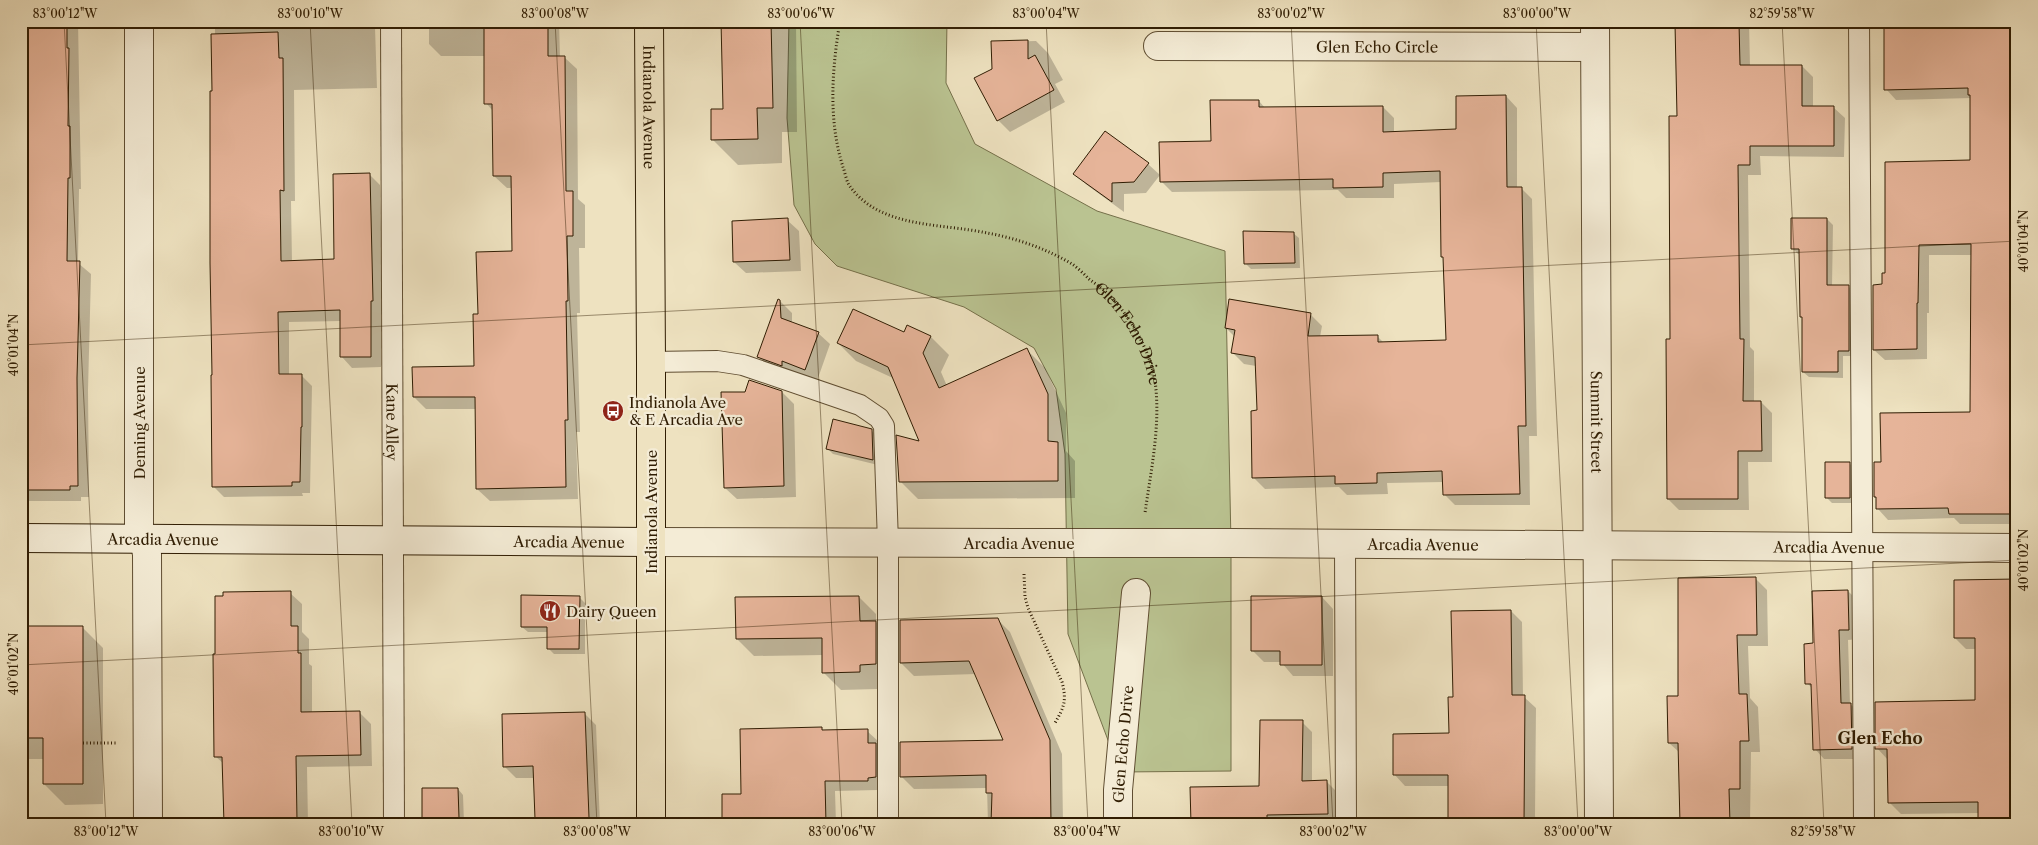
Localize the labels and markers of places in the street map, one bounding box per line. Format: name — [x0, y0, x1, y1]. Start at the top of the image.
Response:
place label: Indianola Ave & E Arcadia Ave — [629, 393, 743, 429]
bus stop icon: Indianola Ave & E Arcadia Ave — [601, 399, 625, 423]
restaurant icon: Dairy Queen — [538, 599, 562, 623]
place label: Dairy Queen — [566, 602, 657, 621]

